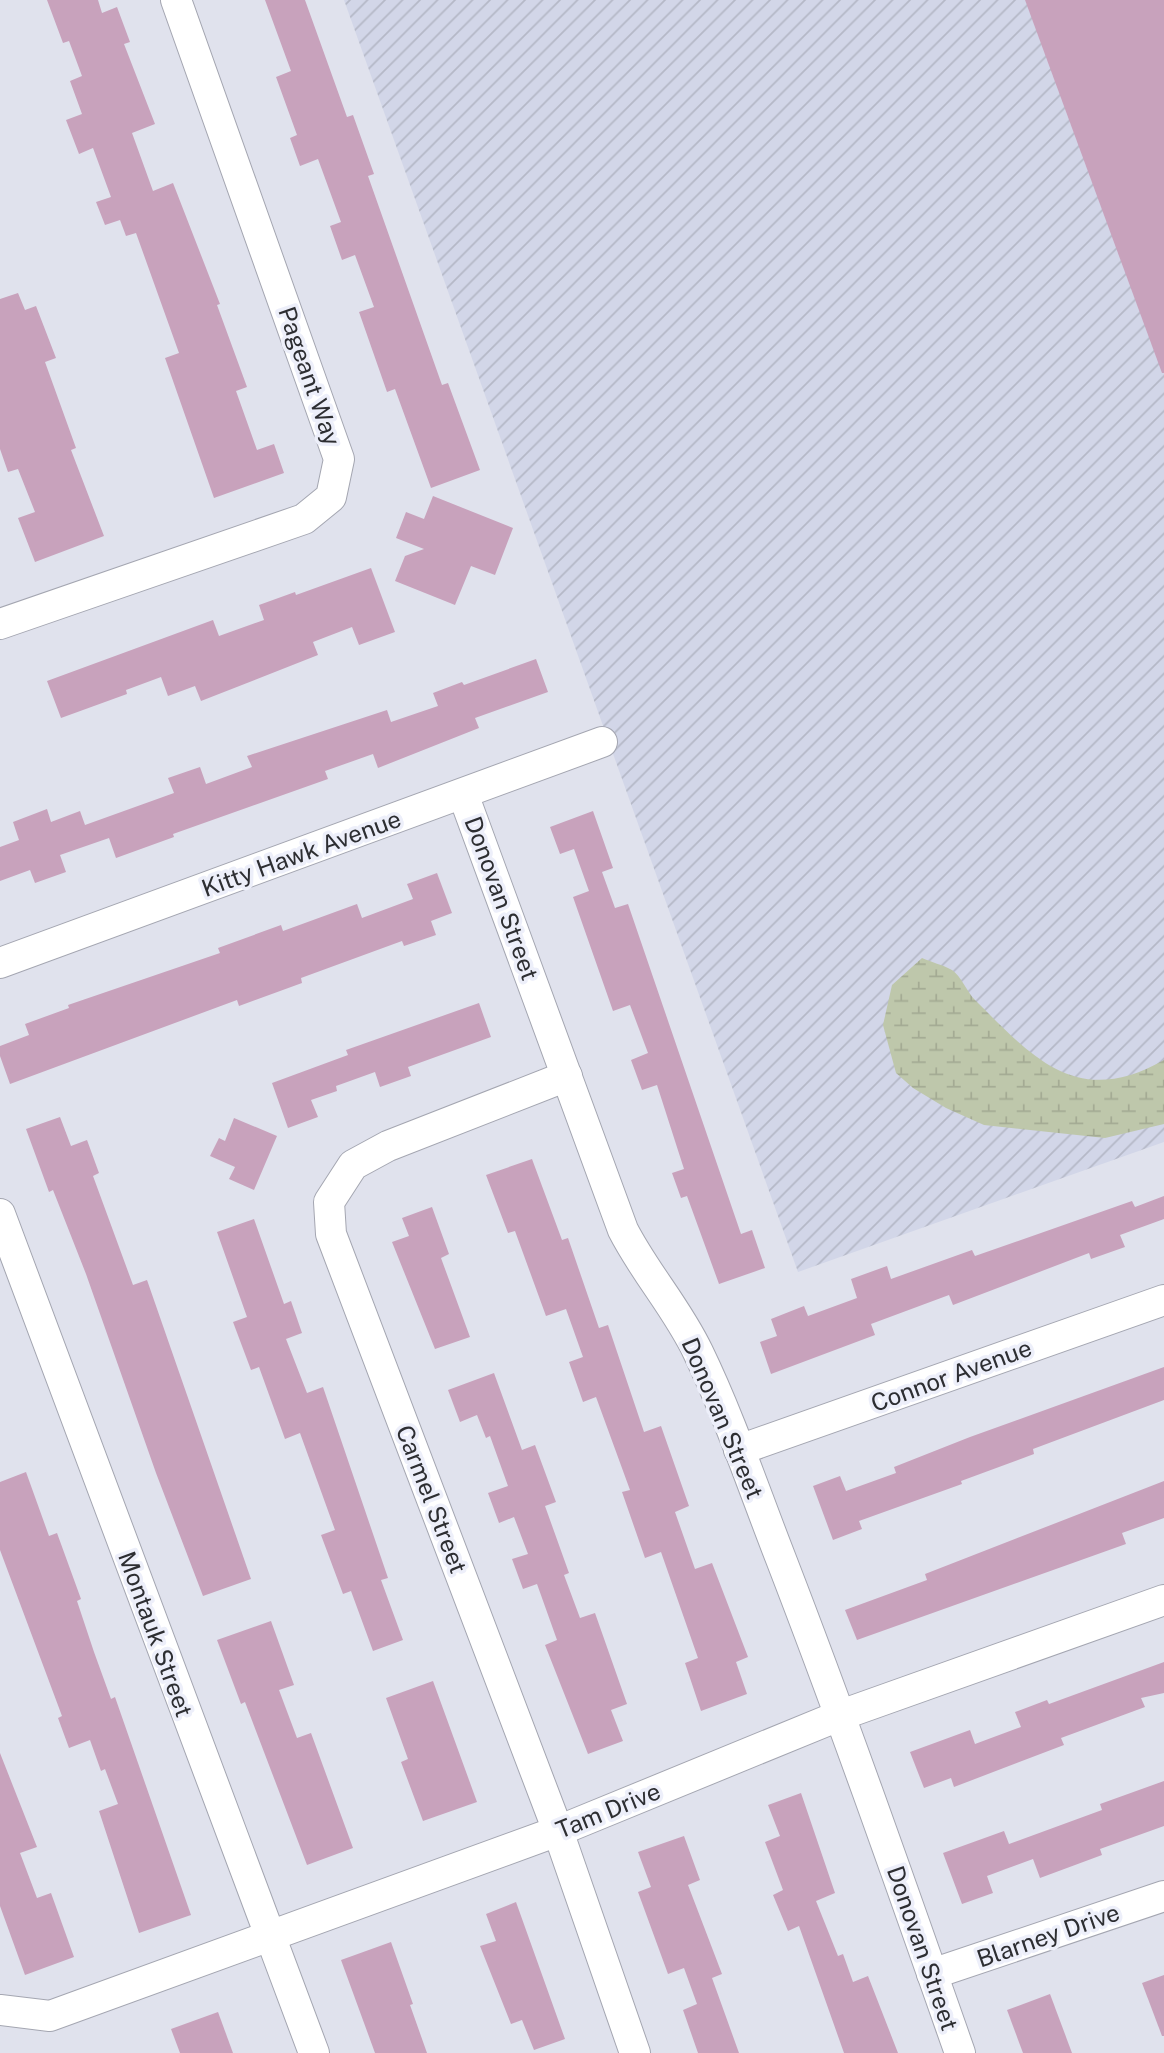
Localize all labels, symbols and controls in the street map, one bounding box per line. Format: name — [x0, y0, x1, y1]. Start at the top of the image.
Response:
street label: Pageant Way — [273, 303, 347, 449]
street label: Kitty Hawk Avenue — [198, 804, 404, 902]
street label: Donovan Street — [459, 812, 545, 984]
street label: Donovan Street — [676, 1333, 770, 1503]
street label: Connor Avenue — [867, 1333, 1035, 1417]
street label: Carmel Street — [391, 1421, 473, 1577]
street label: Montauk Street — [113, 1547, 199, 1721]
street label: Tam Drive — [552, 1776, 664, 1844]
street label: Donovan Street — [882, 1862, 964, 2034]
street label: Blarney Drive — [973, 1897, 1123, 1973]

